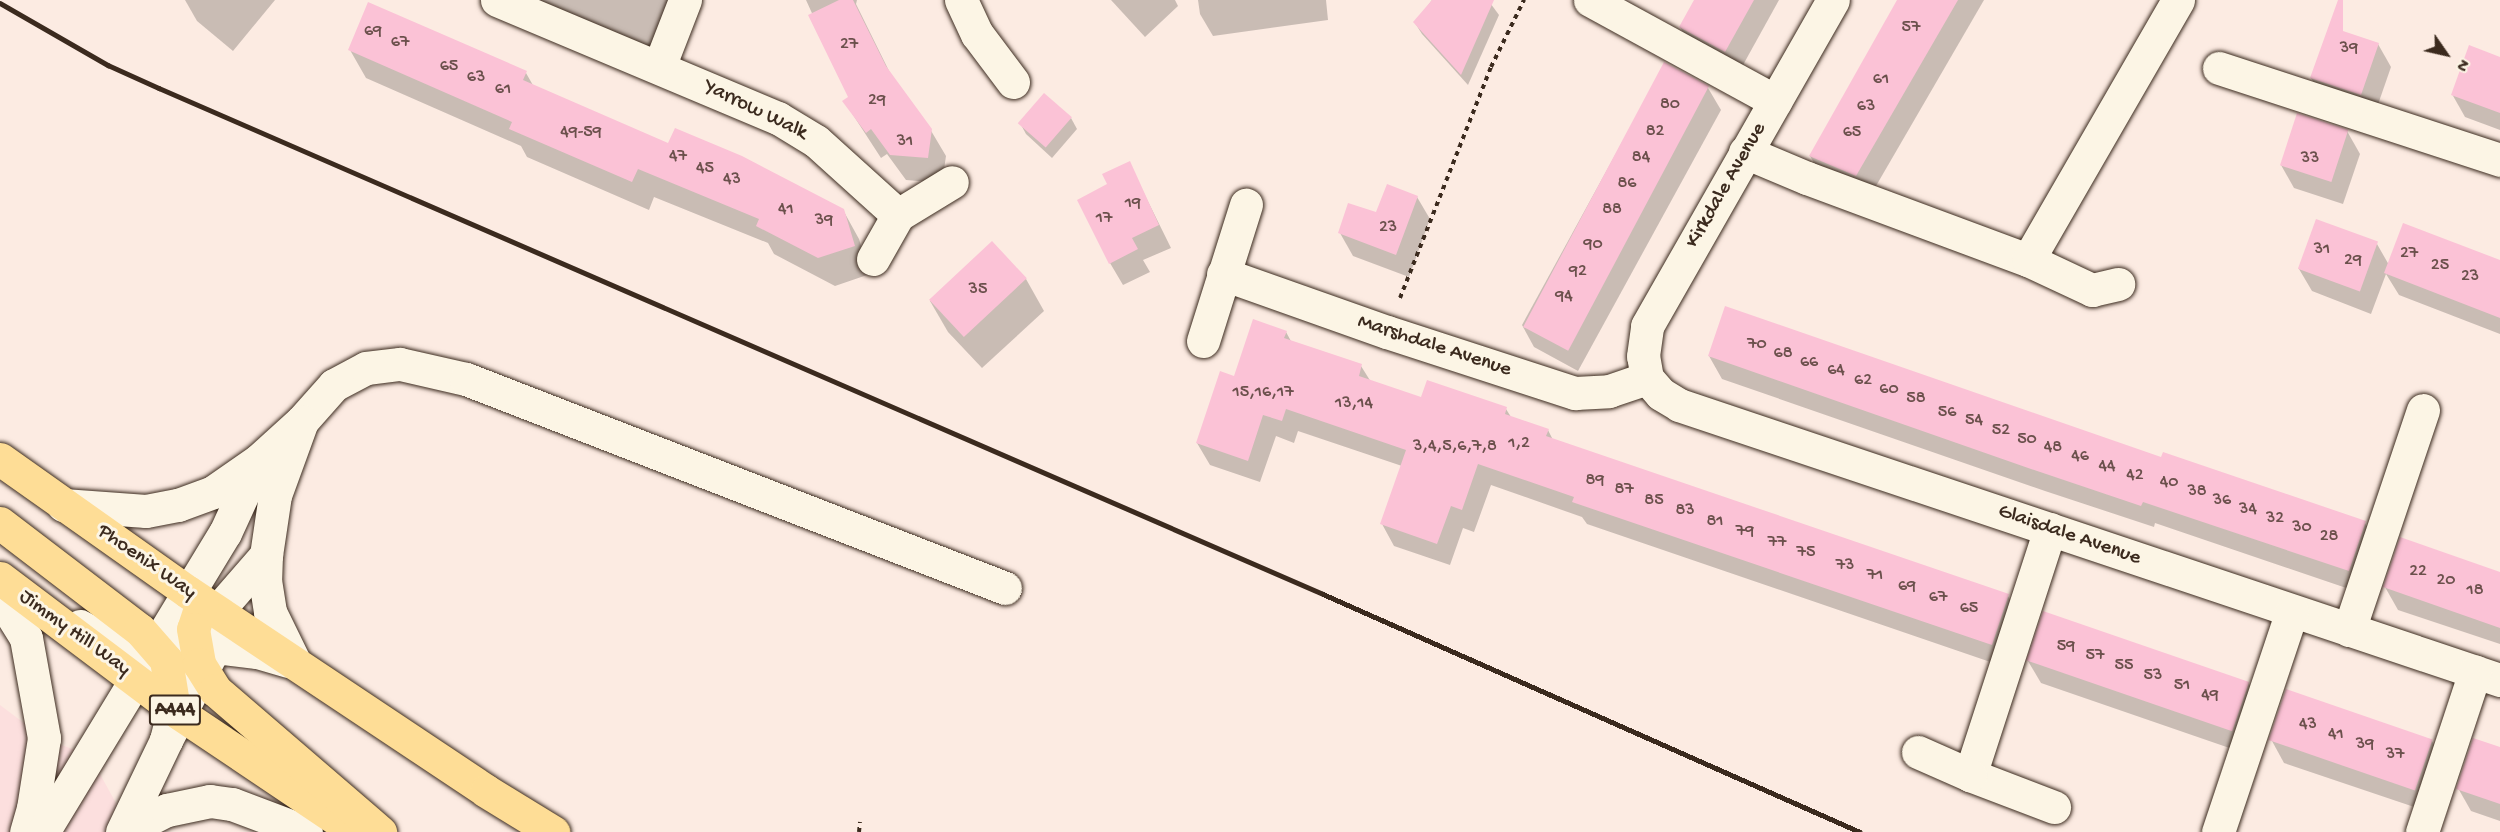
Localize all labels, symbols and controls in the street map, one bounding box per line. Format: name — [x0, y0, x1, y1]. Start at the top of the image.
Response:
house number: 57 — [1902, 17, 1920, 39]
house number: 69 — [364, 21, 382, 43]
north arrow — [2416, 24, 2476, 84]
house number: 67 — [391, 32, 409, 54]
house number: 27 — [840, 34, 858, 56]
house number: 39 — [2340, 38, 2358, 60]
text: N — [2451, 55, 2472, 74]
house number: 65 — [440, 56, 458, 78]
house number: 63 — [467, 67, 485, 89]
house number: 61 — [1873, 69, 1889, 91]
street label: Yarrow Walk — [699, 75, 811, 147]
house number: 61 — [495, 79, 511, 101]
house number: 29 — [868, 90, 886, 112]
house number: 80 — [1660, 94, 1680, 116]
house number: 63 — [1857, 96, 1875, 118]
street label: Kirkdale Avenue — [1681, 119, 1773, 253]
house number: 82 — [1646, 121, 1664, 143]
house number: 49-59 — [560, 122, 602, 144]
house number: 65 — [1843, 122, 1861, 144]
house number: 31 — [897, 131, 913, 153]
house number: 47 — [669, 146, 687, 168]
house number: 84 — [1632, 147, 1650, 169]
house number: 33 — [2301, 148, 2319, 170]
house number: 45 — [696, 158, 714, 180]
house number: 43 — [723, 169, 741, 191]
house number: 86 — [1618, 173, 1636, 195]
house number: 19 — [1125, 193, 1141, 215]
house number: 41 — [778, 199, 794, 221]
house number: 88 — [1602, 199, 1622, 221]
house number: 17 — [1096, 208, 1112, 230]
house number: 39 — [815, 210, 833, 232]
house number: 23 — [1379, 217, 1397, 239]
house number: 90 — [1583, 234, 1603, 256]
house number: 31 — [2314, 239, 2330, 261]
house number: 27 — [2400, 243, 2418, 265]
house number: 29 — [2344, 250, 2362, 272]
house number: 25 — [2431, 255, 2449, 277]
house number: 92 — [1569, 261, 1587, 283]
house number: 23 — [2461, 266, 2479, 288]
house number: 35 — [969, 279, 987, 301]
house number: 94 — [1555, 286, 1573, 308]
street label: Marshdale Avenue — [1354, 310, 1514, 384]
house number: 70 — [1747, 334, 1767, 356]
house number: 68 — [1774, 343, 1792, 365]
house number: 66 — [1800, 352, 1818, 374]
house number: 64 — [1827, 360, 1845, 382]
house number: 62 — [1854, 370, 1872, 392]
house number: 60 — [1879, 379, 1899, 401]
house number: 15,16,17 — [1232, 382, 1294, 404]
house number: 58 — [1906, 388, 1926, 410]
house number: 13,14 — [1335, 393, 1373, 415]
house number: 56 — [1938, 402, 1956, 424]
house number: 54 — [1965, 410, 1983, 432]
house number: 52 — [1992, 420, 2010, 442]
house number: 50 — [2017, 429, 2037, 451]
house number: 1,2 — [1508, 433, 1530, 455]
house number: 3,4,5,6,7,8 — [1413, 436, 1497, 458]
house number: 48 — [2044, 437, 2062, 459]
house number: 46 — [2071, 446, 2089, 468]
house number: 44 — [2098, 456, 2116, 478]
house number: 42 — [2126, 465, 2144, 487]
house number: 89 — [1586, 470, 1604, 492]
house number: 40 — [2160, 472, 2178, 494]
house number: 87 — [1614, 479, 1634, 501]
house number: 38 — [2187, 481, 2207, 503]
house number: 85 — [1644, 490, 1664, 512]
house number: 36 — [2213, 490, 2231, 512]
house number: 34 — [2239, 499, 2257, 521]
house number: 83 — [1675, 500, 1695, 522]
street label: Glaisdale Avenue — [1994, 500, 2144, 572]
house number: 32 — [2266, 508, 2284, 530]
house number: 81 — [1706, 511, 1724, 533]
house number: 30 — [2292, 517, 2312, 539]
street label: Phoenix Way — [92, 520, 200, 606]
house number: 79 — [1736, 521, 1754, 543]
house number: 28 — [2320, 526, 2338, 548]
house number: 77 — [1768, 532, 1786, 554]
house number: 75 — [1797, 542, 1815, 564]
house number: 73 — [1836, 555, 1854, 577]
house number: 22 — [2409, 561, 2427, 583]
house number: 71 — [1867, 565, 1883, 587]
house number: 20 — [2436, 570, 2456, 592]
house number: 69 — [1898, 576, 1916, 598]
house number: 18 — [2466, 580, 2484, 602]
street label: Jimmy Hill Way — [13, 585, 135, 683]
house number: 67 — [1929, 587, 1947, 609]
house number: 65 — [1960, 598, 1978, 620]
house number: 59 — [2057, 636, 2075, 658]
house number: 57 — [2086, 645, 2104, 667]
house number: 55 — [2115, 655, 2133, 677]
house number: 53 — [2144, 665, 2162, 687]
house number: 51 — [2174, 675, 2190, 697]
house number: 49 — [2201, 685, 2219, 707]
road number: A444 — [148, 693, 202, 727]
house number: 43 — [2299, 714, 2317, 736]
house number: 41 — [2328, 724, 2344, 746]
house number: 39 — [2356, 734, 2374, 756]
house number: 37 — [2386, 744, 2404, 766]

